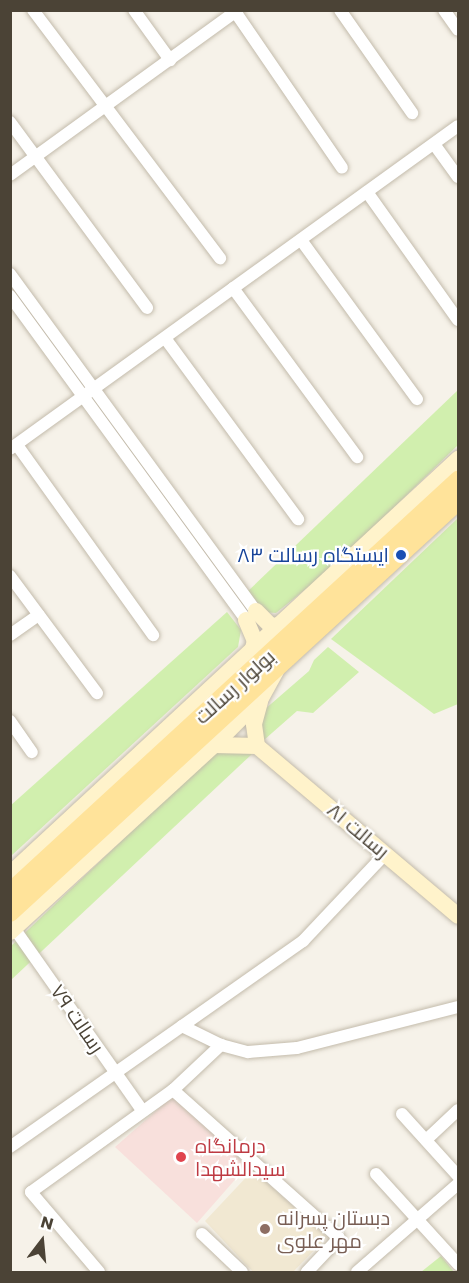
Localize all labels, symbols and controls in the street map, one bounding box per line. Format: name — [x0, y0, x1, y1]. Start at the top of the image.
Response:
place label: ایستگاه رسالت ۸۳ — [237, 543, 389, 567]
marker: ایستگاه رسالت ۸۳ — [394, 548, 408, 562]
street label: بولوار رسالت — [190, 645, 280, 729]
street label: رسالت ۸۱ — [322, 798, 394, 864]
street label: رسالت ۷۹ — [45, 980, 109, 1058]
place label: درمانگاه سیدالشهدا — [195, 1134, 285, 1181]
marker: درمانگاه سیدالشهدا — [172, 1148, 190, 1166]
place label: دبستان پسرانه مهر علوی — [277, 1206, 390, 1253]
text: N — [38, 1210, 56, 1236]
north arrow — [12, 1211, 72, 1271]
marker: دبستان پسرانه مهر علوی — [258, 1222, 272, 1236]

